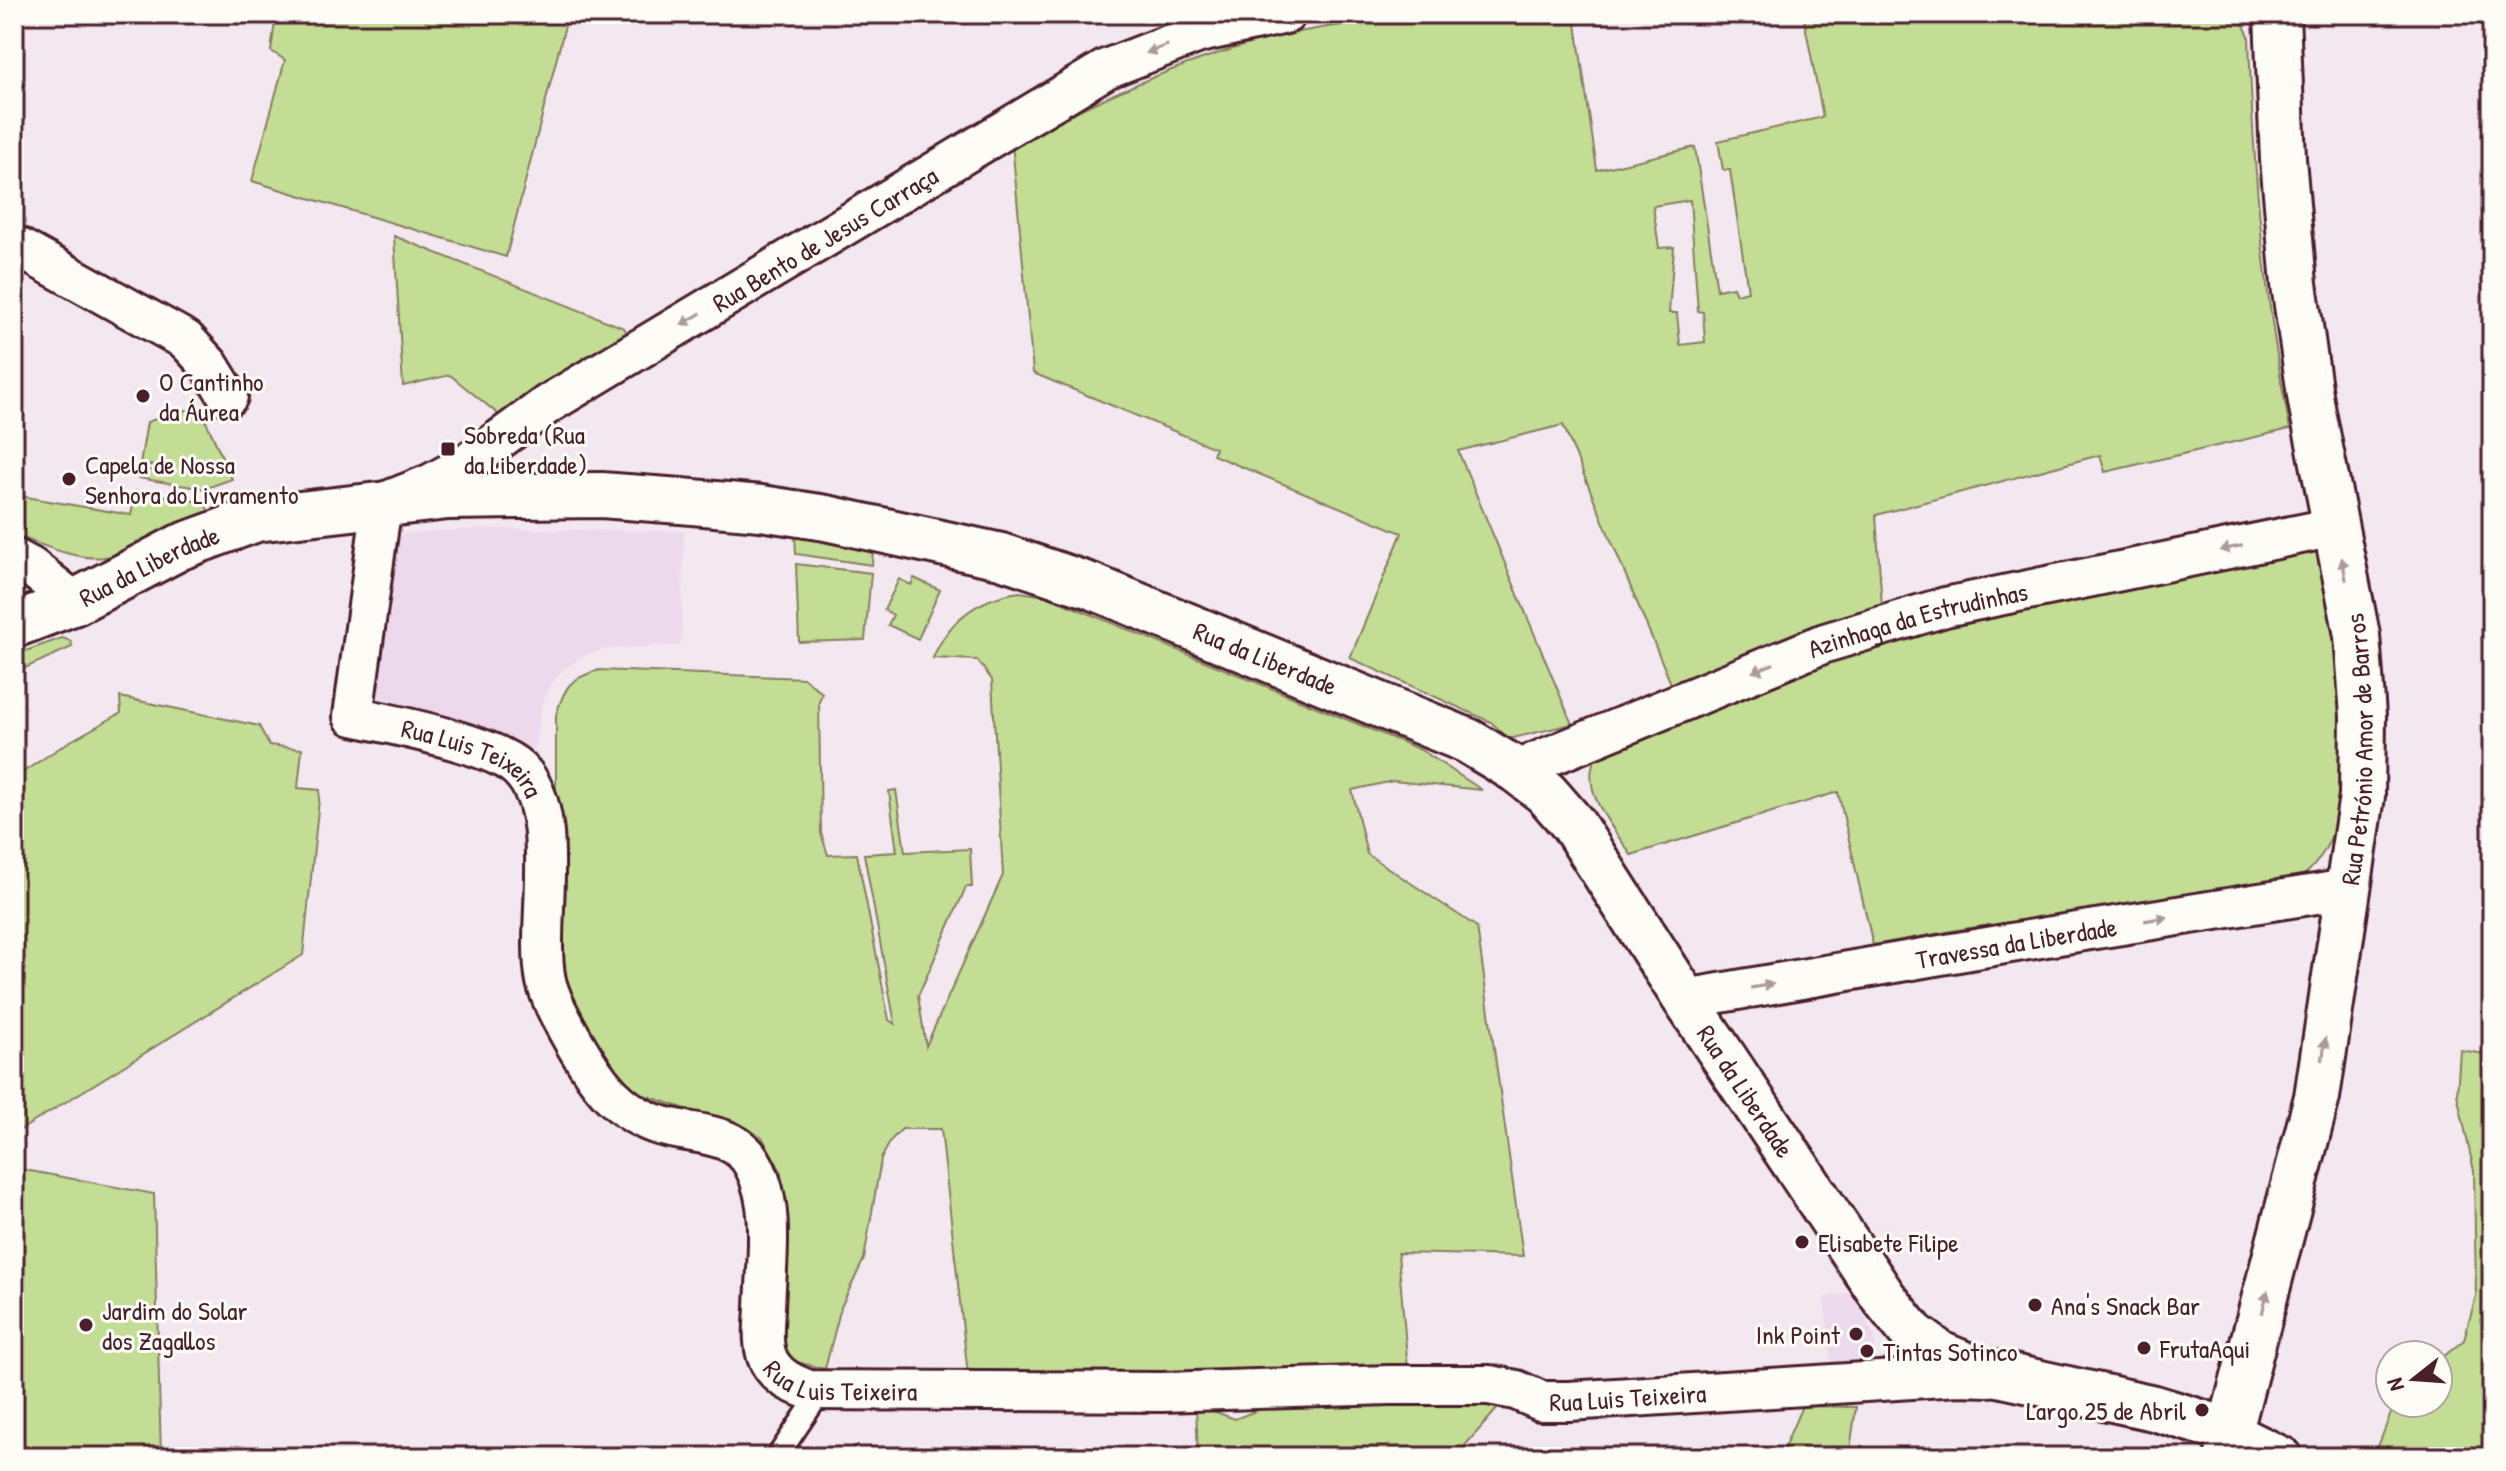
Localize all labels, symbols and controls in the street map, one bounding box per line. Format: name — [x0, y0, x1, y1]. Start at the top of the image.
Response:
one-way arrow — [1145, 43, 1169, 56]
street label: Rua Bento de Jesus Carraça — [706, 158, 944, 320]
one-way arrow — [680, 312, 702, 326]
place label: O Cantinho da Áurea — [159, 364, 264, 429]
marker: O Cantinho da Áurea — [134, 387, 152, 405]
place label: Sobreda (Rua da Liberdade) — [464, 417, 587, 482]
marker: Sobreda (Rua da Liberdade) — [439, 440, 457, 458]
place label: Capela de Nossa Senhora do Livramento — [85, 447, 299, 512]
marker: Capela de Nossa Senhora do Livramento — [60, 470, 78, 488]
street label: Rua da Liberdade — [73, 517, 224, 614]
one-way arrow — [2219, 542, 2244, 555]
one-way arrow — [2337, 556, 2349, 581]
street label: Azinhaga da Estrudinhas — [1802, 573, 2031, 666]
street label: Rua Petrónio Amor de Barros — [2331, 611, 2381, 887]
street label: Rua da Liberdade — [1189, 613, 1343, 703]
one-way arrow — [1751, 662, 1775, 675]
street label: Rua Luis Teixeira — [398, 710, 552, 803]
street label: Travessa da Liberdade — [1913, 908, 2119, 977]
one-way arrow — [2144, 912, 2169, 925]
one-way arrow — [1750, 979, 1775, 991]
street label: Rua da Liberdade — [1689, 1018, 1803, 1164]
one-way arrow — [2318, 1036, 2331, 1061]
place label: Elisabete Filipe — [1818, 1225, 1959, 1260]
marker: Elisabete Filipe — [1793, 1233, 1811, 1251]
place label: Ana's Snack Bar — [2051, 1288, 2200, 1323]
one-way arrow — [2260, 1289, 2272, 1314]
place label: Jardim do Solar dos Zagallos — [102, 1293, 248, 1358]
marker: Ana's Snack Bar — [2026, 1296, 2044, 1314]
marker: Jardim do Solar dos Zagallos — [77, 1316, 95, 1334]
place label: Ink Point — [1756, 1317, 1841, 1352]
marker: Ink Point — [1847, 1325, 1865, 1343]
place label: FrutaAqui — [2159, 1331, 2250, 1366]
place label: Tintas Sotinco — [1883, 1334, 2017, 1369]
marker: FrutaAqui — [2135, 1339, 2153, 1357]
north arrow — [2374, 1339, 2454, 1419]
marker: Tintas Sotinco — [1858, 1342, 1876, 1360]
street label: Rua Luis Teixeira — [756, 1352, 917, 1408]
street label: Rua Luis Teixeira — [1550, 1375, 1707, 1419]
text: N — [2379, 1375, 2411, 1395]
place label: Largo 25 de Abril — [2026, 1393, 2186, 1428]
marker: Largo 25 de Abril — [2193, 1401, 2211, 1419]

